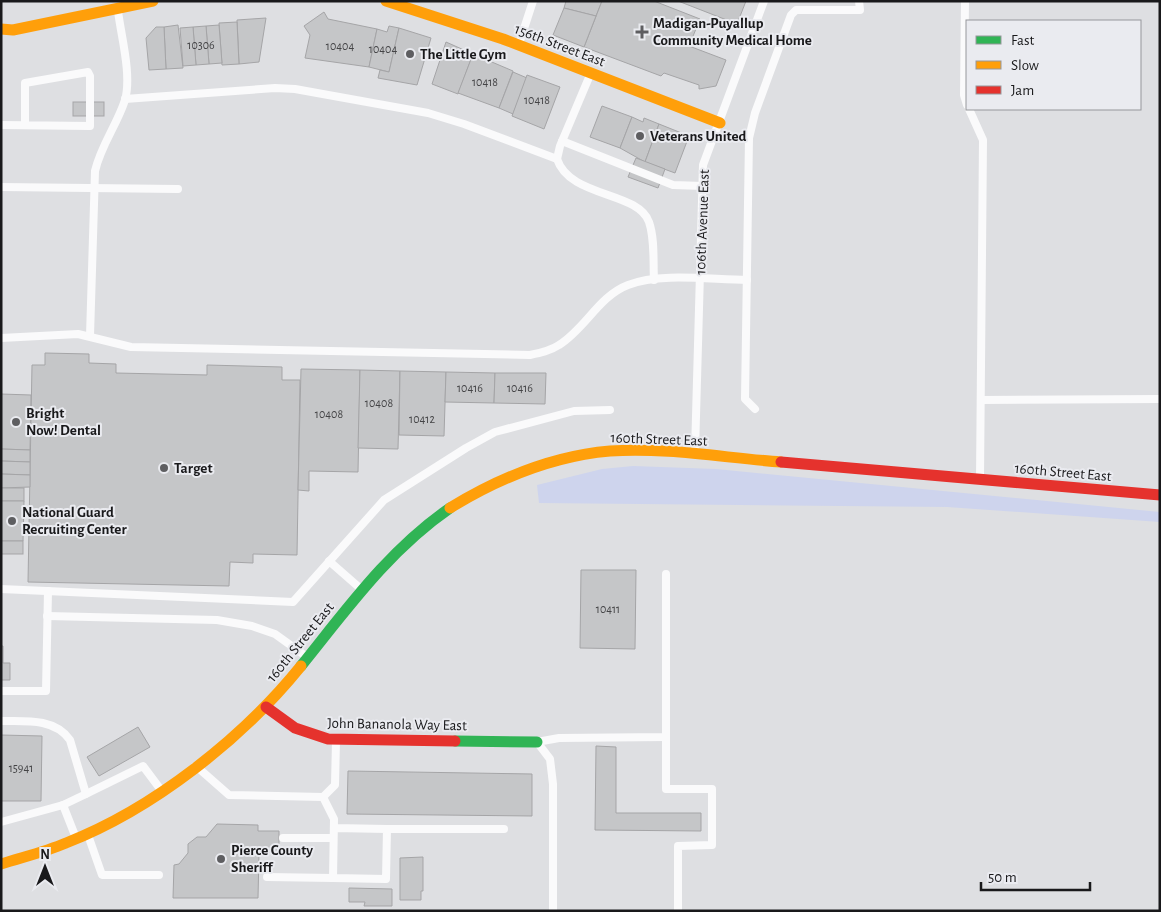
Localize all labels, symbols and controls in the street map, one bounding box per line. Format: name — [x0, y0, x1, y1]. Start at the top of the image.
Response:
place label: Madigan-Puyallup Community Medical Home — [653, 16, 812, 48]
legend — [966, 20, 1141, 110]
street label: 156th Street East — [513, 21, 607, 70]
marker: Madigan-Puyallup Community Medical Home — [635, 25, 649, 39]
text: Fast — [1011, 33, 1035, 48]
house number: 10306 — [187, 39, 215, 51]
house number: 10404 — [326, 40, 354, 52]
house number: 10404 — [369, 43, 397, 55]
place label: The Little Gym — [420, 47, 506, 62]
marker: The Little Gym — [404, 48, 416, 60]
text: Slow — [1011, 58, 1039, 73]
house number: 10418 — [472, 76, 498, 88]
text: Jam — [1011, 83, 1034, 98]
house number: 10418 — [524, 94, 550, 106]
place label: Veterans United — [650, 129, 747, 144]
marker: Veterans United — [634, 130, 646, 142]
street label: 106th Avenue East — [693, 169, 712, 275]
house number: 10416 — [457, 382, 483, 394]
house number: 10416 — [507, 382, 533, 394]
house number: 10408 — [365, 397, 393, 409]
place label: Bright Now! Dental — [26, 406, 101, 438]
house number: 10408 — [315, 408, 343, 420]
house number: 10412 — [409, 413, 435, 425]
marker: Bright Now! Dental — [10, 416, 22, 428]
street label: 160th Street East — [610, 430, 708, 449]
place label: Target — [174, 461, 212, 476]
street label: 160th Street East — [1014, 461, 1112, 484]
marker: Target — [158, 462, 170, 474]
place label: National Guard Recruiting Center — [22, 505, 127, 537]
marker: National Guard Recruiting Center — [6, 515, 18, 527]
street label: 160th Street East — [264, 600, 337, 685]
house number: 10411 — [596, 603, 620, 615]
street label: John Bananola Way East — [327, 716, 467, 733]
house number: 15941 — [9, 762, 33, 774]
north arrow — [20, 842, 70, 892]
place label: Pierce County Sheriff — [231, 843, 313, 875]
text: N — [40, 848, 50, 862]
marker: Pierce County Sheriff — [215, 853, 227, 865]
scale bar — [981, 860, 1090, 892]
text: 50 m — [988, 870, 1017, 885]

